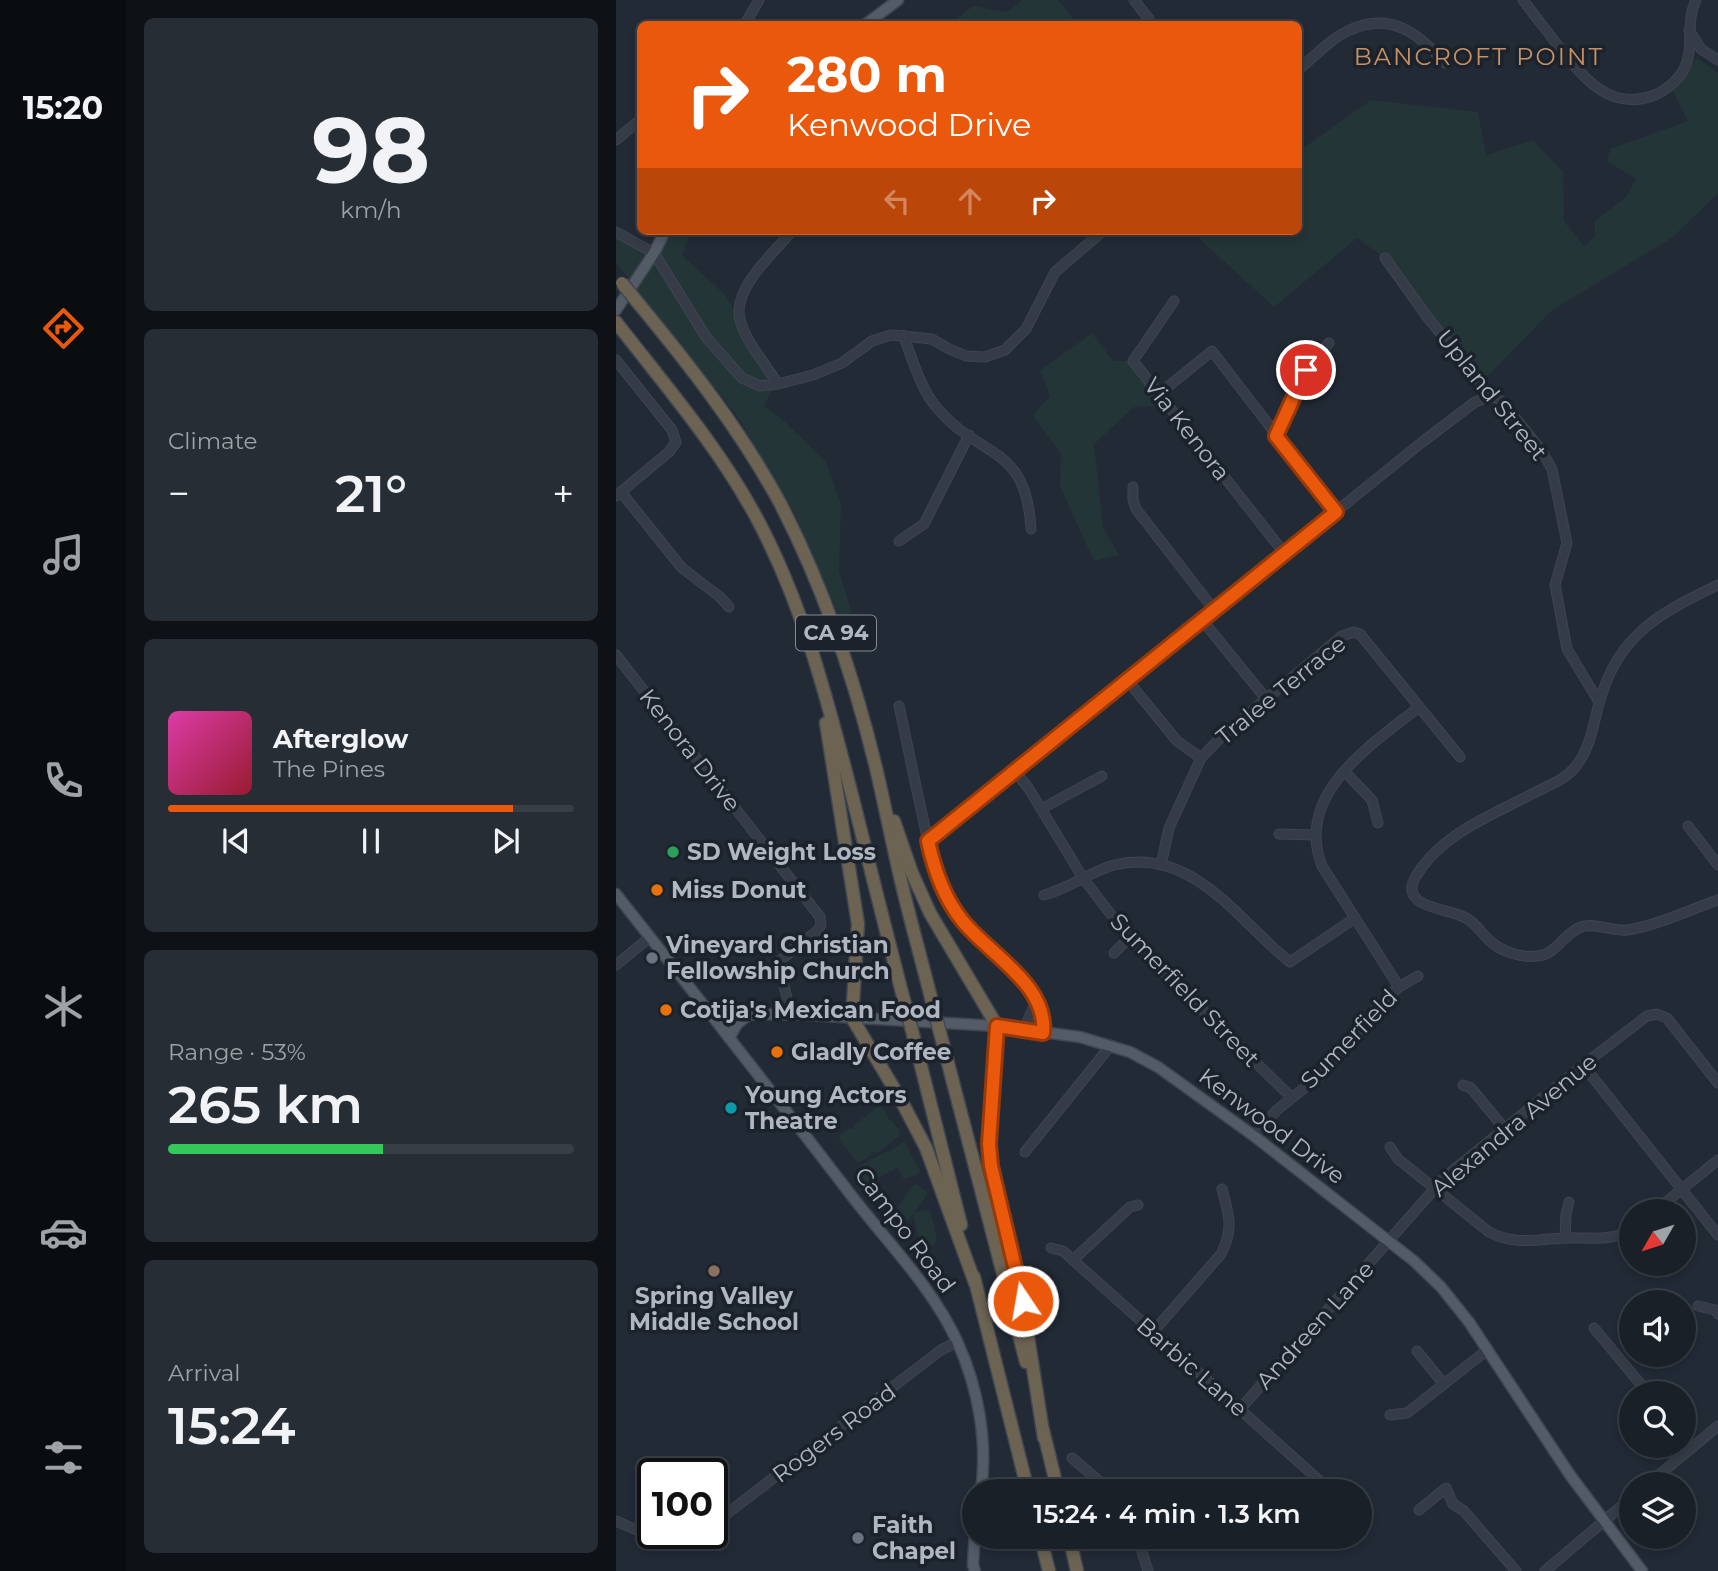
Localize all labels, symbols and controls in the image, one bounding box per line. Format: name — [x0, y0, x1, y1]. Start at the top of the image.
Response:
district label: BANCROFT POINT — [1354, 42, 1604, 71]
text: 280 m — [787, 45, 947, 104]
icon: right — [672, 49, 763, 140]
text: 15:20 — [23, 88, 103, 127]
text: 98 — [312, 95, 430, 206]
text: Kenwood Drive — [787, 105, 1031, 144]
icon: left — [878, 182, 916, 220]
icon: ahead — [951, 182, 989, 220]
icon: right — [1024, 182, 1062, 220]
text: km/h — [340, 196, 402, 224]
icon: directions — [39, 304, 88, 353]
street label: Upland Street — [1431, 324, 1553, 466]
pin — [1276, 340, 1336, 400]
icon: arrive — [1287, 351, 1325, 389]
street label: Via Kenora — [1138, 372, 1236, 486]
text: Climate — [168, 427, 257, 455]
text: 21° — [335, 462, 407, 525]
text: − — [168, 470, 190, 517]
text: + — [552, 470, 574, 517]
icon: music — [39, 530, 88, 579]
road number: CA 94 — [796, 616, 876, 650]
street label: Tralee Terrace — [1211, 629, 1351, 751]
street label: Kenora Drive — [633, 683, 747, 817]
text: Afterglow — [273, 723, 408, 755]
text: The Pines — [273, 755, 385, 783]
icon: phone — [39, 756, 88, 805]
icon: previous — [217, 822, 255, 860]
icon: pause — [352, 822, 390, 860]
icon: next — [487, 822, 525, 860]
place label: SD Weight Loss — [687, 838, 876, 866]
marker: SD Weight Loss — [665, 844, 681, 860]
place label: Miss Donut — [671, 876, 807, 904]
marker: Miss Donut — [649, 882, 665, 898]
street label: Sumerfield Street — [1105, 907, 1265, 1073]
place label: Vineyard Christian Fellowship Church — [665, 931, 890, 985]
marker: Vineyard Christian Fellowship Church — [644, 950, 660, 966]
icon: climate — [39, 982, 88, 1031]
street label: Sumerfield — [1295, 984, 1403, 1094]
place label: Cotija's Mexican Food — [680, 996, 941, 1024]
marker: Cotija's Mexican Food — [658, 1002, 674, 1018]
text: Range · 53% — [168, 1038, 306, 1066]
place label: Gladly Coffee — [791, 1038, 951, 1066]
marker: Gladly Coffee — [769, 1044, 785, 1060]
street label: Alexandra Avenue — [1425, 1048, 1603, 1202]
street label: Kenwood Drive — [1193, 1062, 1351, 1190]
text: 265 km — [168, 1073, 363, 1136]
place label: Young Actors Theatre — [744, 1081, 907, 1135]
marker: Young Actors Theatre — [723, 1100, 739, 1116]
street label: Campo Road — [849, 1162, 961, 1298]
north arrow — [1619, 1199, 1696, 1276]
map controls — [1619, 1199, 1696, 1549]
icon: car — [39, 1208, 88, 1257]
street label: Andreen Lane — [1250, 1255, 1380, 1395]
marker: Spring Valley Middle School — [706, 1263, 722, 1279]
position arrow — [986, 1264, 1060, 1338]
place label: Spring Valley Middle School — [629, 1282, 799, 1336]
button: sound — [1619, 1290, 1696, 1367]
street label: Barbic Lane — [1131, 1311, 1253, 1423]
text: Arrival — [168, 1359, 241, 1387]
street label: Rogers Road — [767, 1378, 901, 1488]
button: search — [1619, 1381, 1696, 1458]
text: 15:24 — [168, 1394, 296, 1457]
icon: filters — [39, 1433, 88, 1482]
speed limit sign: 100 — [637, 1458, 728, 1549]
button: layers — [1619, 1472, 1696, 1549]
text: 15:24 · 4 min · 1.3 km — [1033, 1498, 1301, 1530]
place label: Faith Chapel — [872, 1511, 956, 1565]
marker: Faith Chapel — [850, 1530, 866, 1546]

